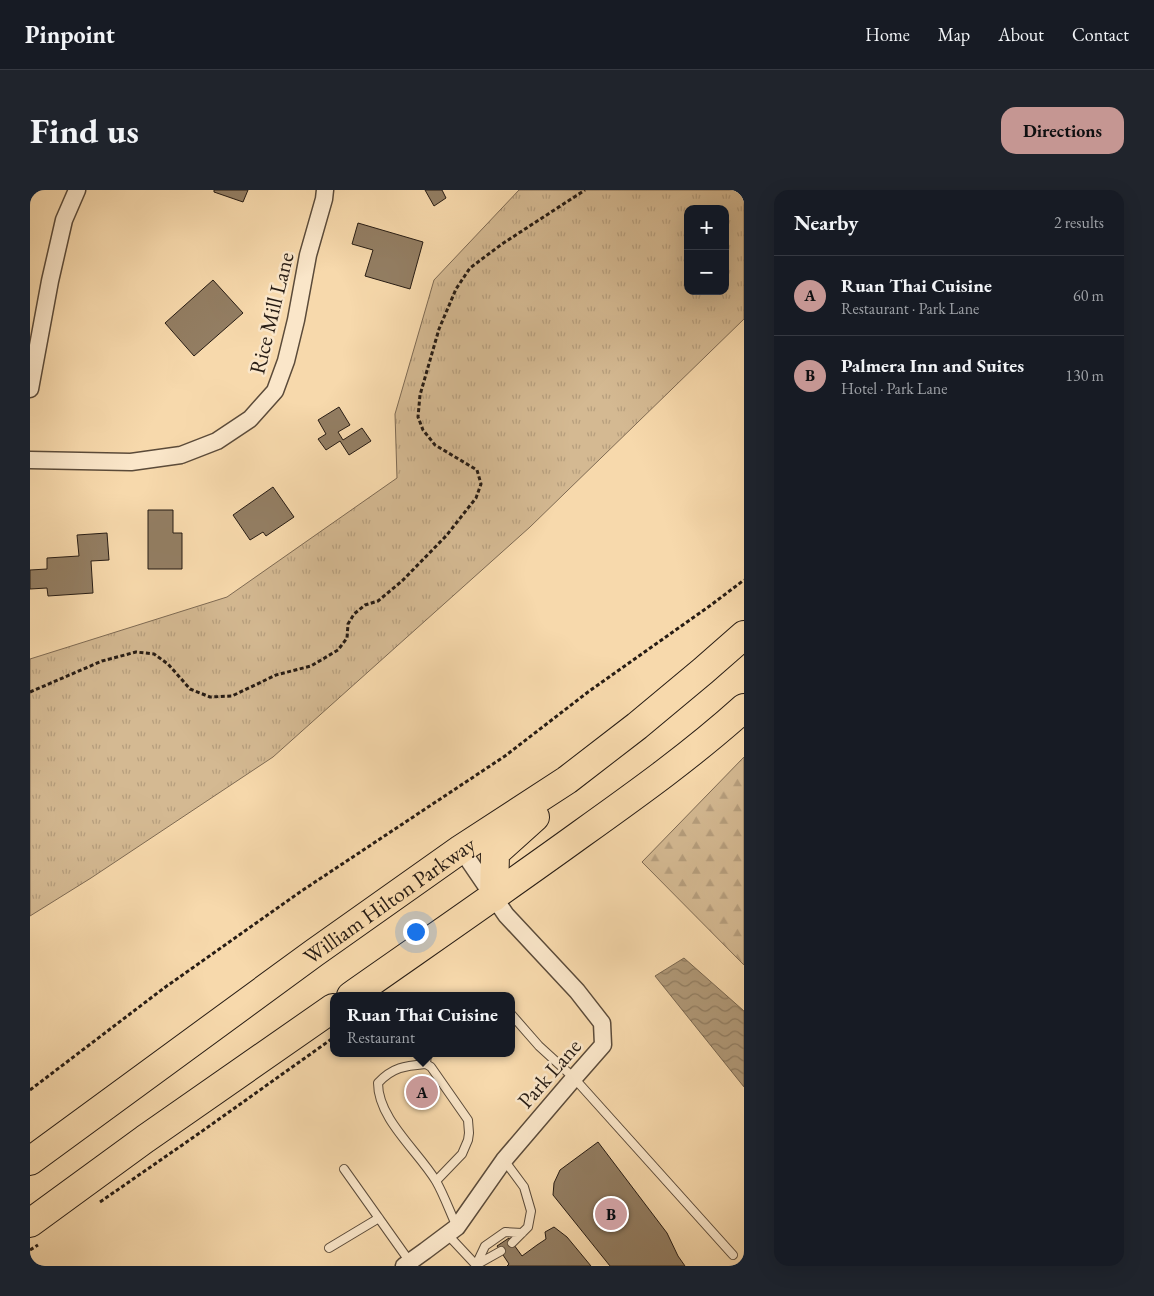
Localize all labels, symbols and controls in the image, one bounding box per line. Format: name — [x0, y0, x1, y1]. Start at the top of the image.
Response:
text: Pinpoint — [25, 19, 115, 50]
text: Home — [865, 23, 910, 46]
text: Map — [938, 23, 970, 46]
text: About — [998, 23, 1044, 46]
text: Contact — [1072, 23, 1129, 46]
button: Directions — [1001, 107, 1124, 154]
text: Find us — [30, 108, 139, 153]
map controls — [684, 205, 729, 295]
button: + — [684, 205, 729, 250]
text: Nearby — [794, 209, 858, 236]
text: 2 results — [1054, 212, 1104, 233]
street label: Rice Mill Lane — [242, 249, 301, 377]
button: − — [684, 250, 729, 295]
text: Ruan Thai Cuisine — [841, 273, 992, 298]
text: A — [804, 285, 816, 306]
text: 60 m — [1073, 285, 1104, 306]
text: Restaurant · Park Lane — [841, 298, 979, 319]
text: Palmera Inn and Suites — [841, 353, 1024, 378]
text: B — [805, 365, 815, 386]
text: 130 m — [1065, 365, 1104, 386]
text: Hotel · Park Lane — [841, 378, 947, 399]
street label: William Hilton Parkway — [298, 829, 481, 971]
your location — [403, 919, 429, 945]
popup — [330, 992, 515, 1057]
text: Ruan Thai Cuisine — [347, 1002, 498, 1027]
text: Restaurant — [347, 1027, 415, 1048]
street label: Park Lane — [511, 1032, 588, 1114]
pin: A — [406, 1073, 438, 1111]
pin: B — [595, 1195, 627, 1233]

